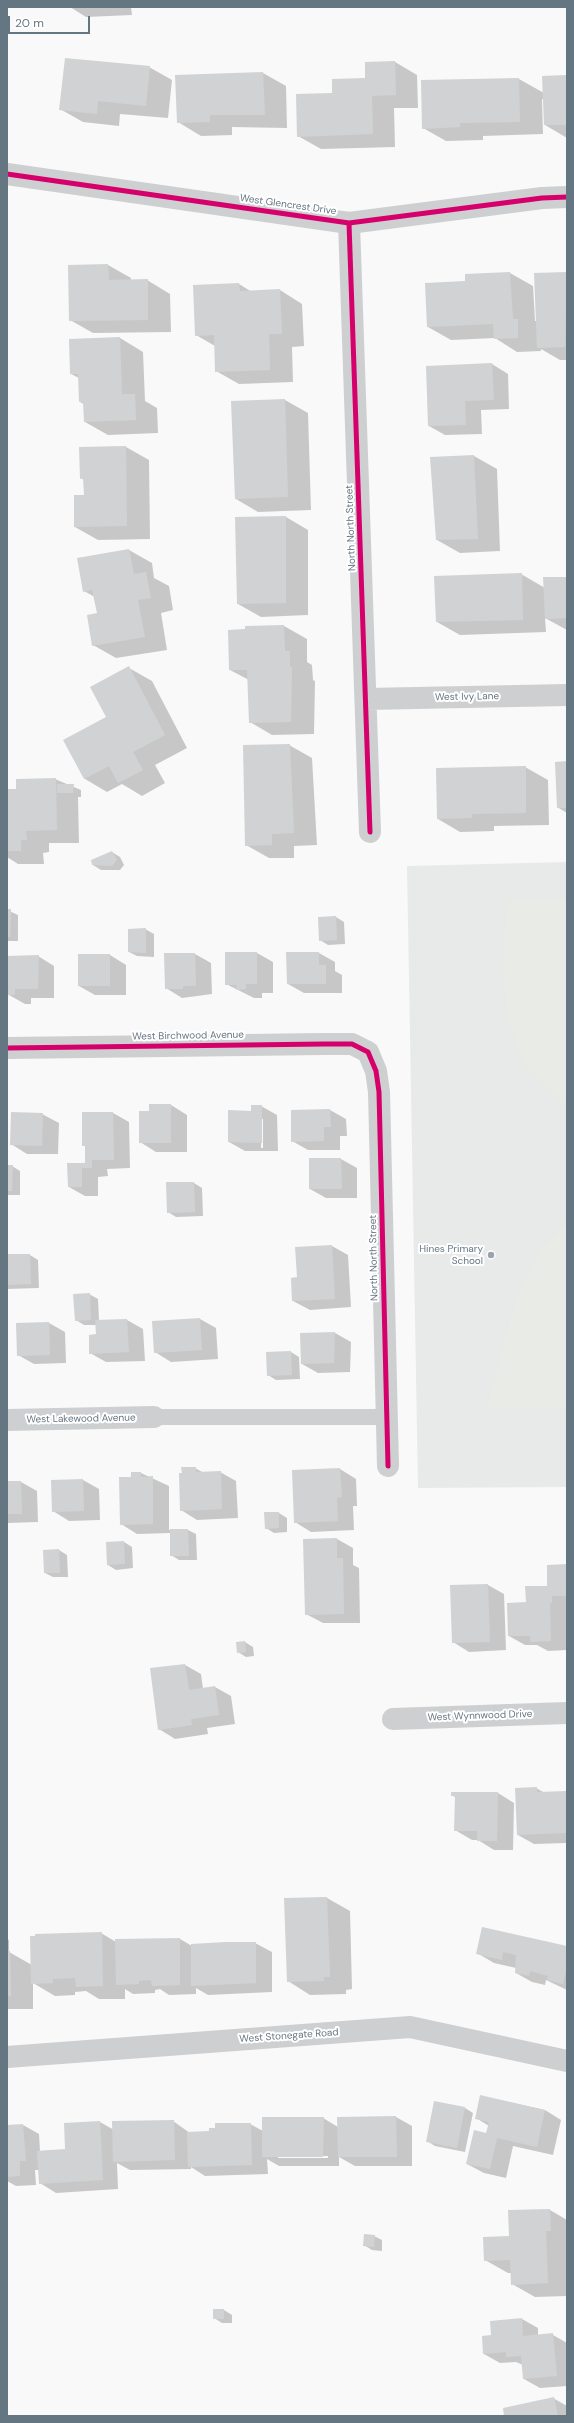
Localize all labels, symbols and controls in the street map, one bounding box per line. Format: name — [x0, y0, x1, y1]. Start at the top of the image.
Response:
scale bar — [10, 8, 92, 34]
text: 20 m — [15, 15, 44, 31]
street label: West Glencrest Drive — [239, 192, 337, 218]
street label: North North Street — [344, 485, 358, 571]
street label: West Ivy Lane — [435, 690, 499, 704]
street label: West Birchwood Avenue — [132, 1029, 244, 1043]
street label: North North Street — [367, 1215, 381, 1301]
place label: Hines Primary School — [419, 1243, 483, 1266]
marker: Hines Primary School — [486, 1250, 496, 1260]
street label: West Lakewood Avenue — [26, 1412, 136, 1426]
street label: West Wynnwood Drive — [427, 1708, 533, 1724]
street label: West Stonegate Road — [239, 2027, 339, 2045]

